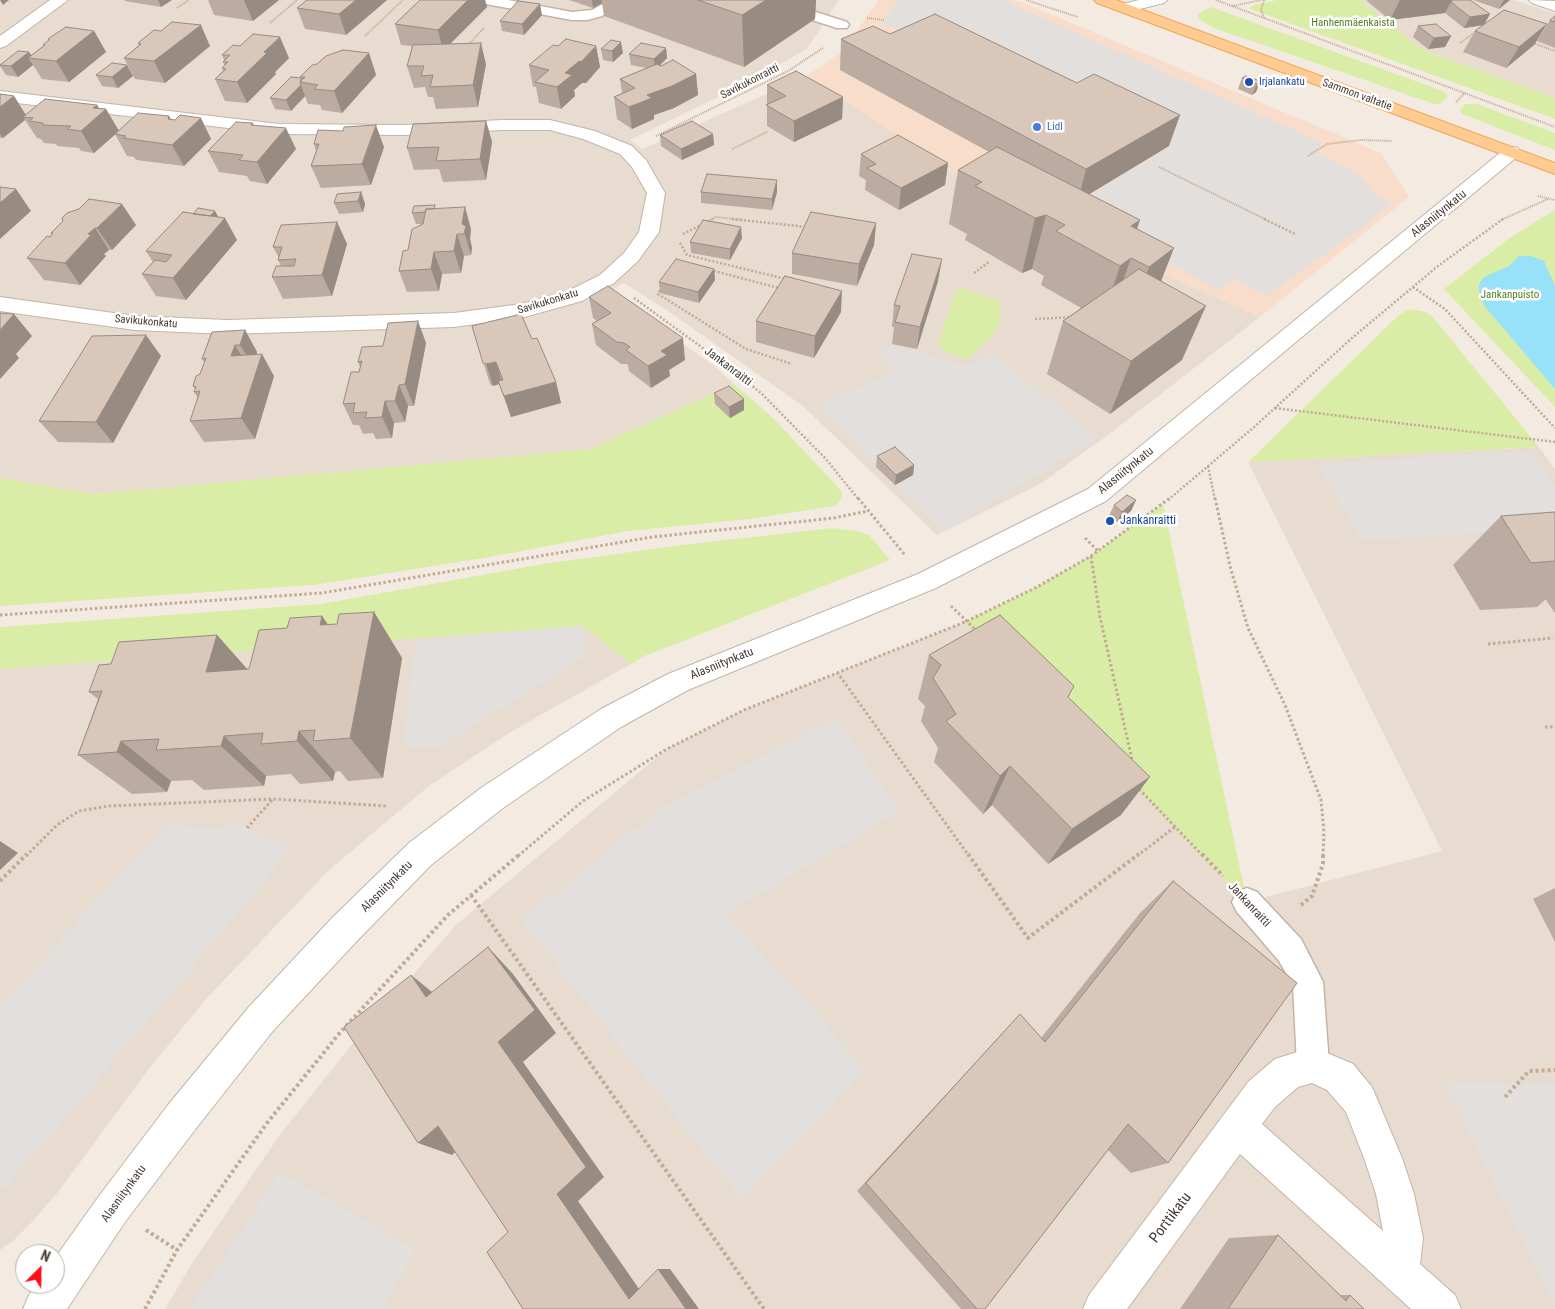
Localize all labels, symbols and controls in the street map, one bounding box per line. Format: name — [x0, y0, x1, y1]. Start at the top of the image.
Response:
park label: Hanhenmäenkaista — [1311, 16, 1395, 30]
street label: Savikukonraitti — [718, 62, 782, 102]
place label: Irjalankatu — [1259, 75, 1305, 89]
marker: Irjalankatu — [1243, 76, 1255, 88]
street label: Sammon valtatie — [1321, 76, 1393, 114]
place label: Lidl — [1047, 120, 1063, 134]
marker: Lidl — [1031, 121, 1043, 133]
street label: Alasniitynkatu — [1408, 187, 1470, 241]
street label: Savikukonkatu — [516, 286, 580, 318]
park label: Jankanpuisto — [1481, 288, 1539, 302]
street label: Savikukonkatu — [114, 313, 178, 331]
street label: Jankanraitti — [701, 344, 755, 390]
street label: Alasniitynkatu — [1095, 444, 1157, 498]
place label: Jankanraitti — [1120, 514, 1176, 528]
marker: Jankanraitti — [1104, 515, 1116, 527]
street label: Alasniitynkatu — [688, 645, 756, 683]
street label: Alasniitynkatu — [358, 858, 416, 916]
street label: Jankanraitti — [1225, 880, 1273, 930]
street label: Alasniitynkatu — [98, 1163, 150, 1225]
street label: Porttikatu — [1146, 1189, 1196, 1247]
north arrow — [15, 1244, 65, 1294]
text: N — [38, 1247, 53, 1265]

